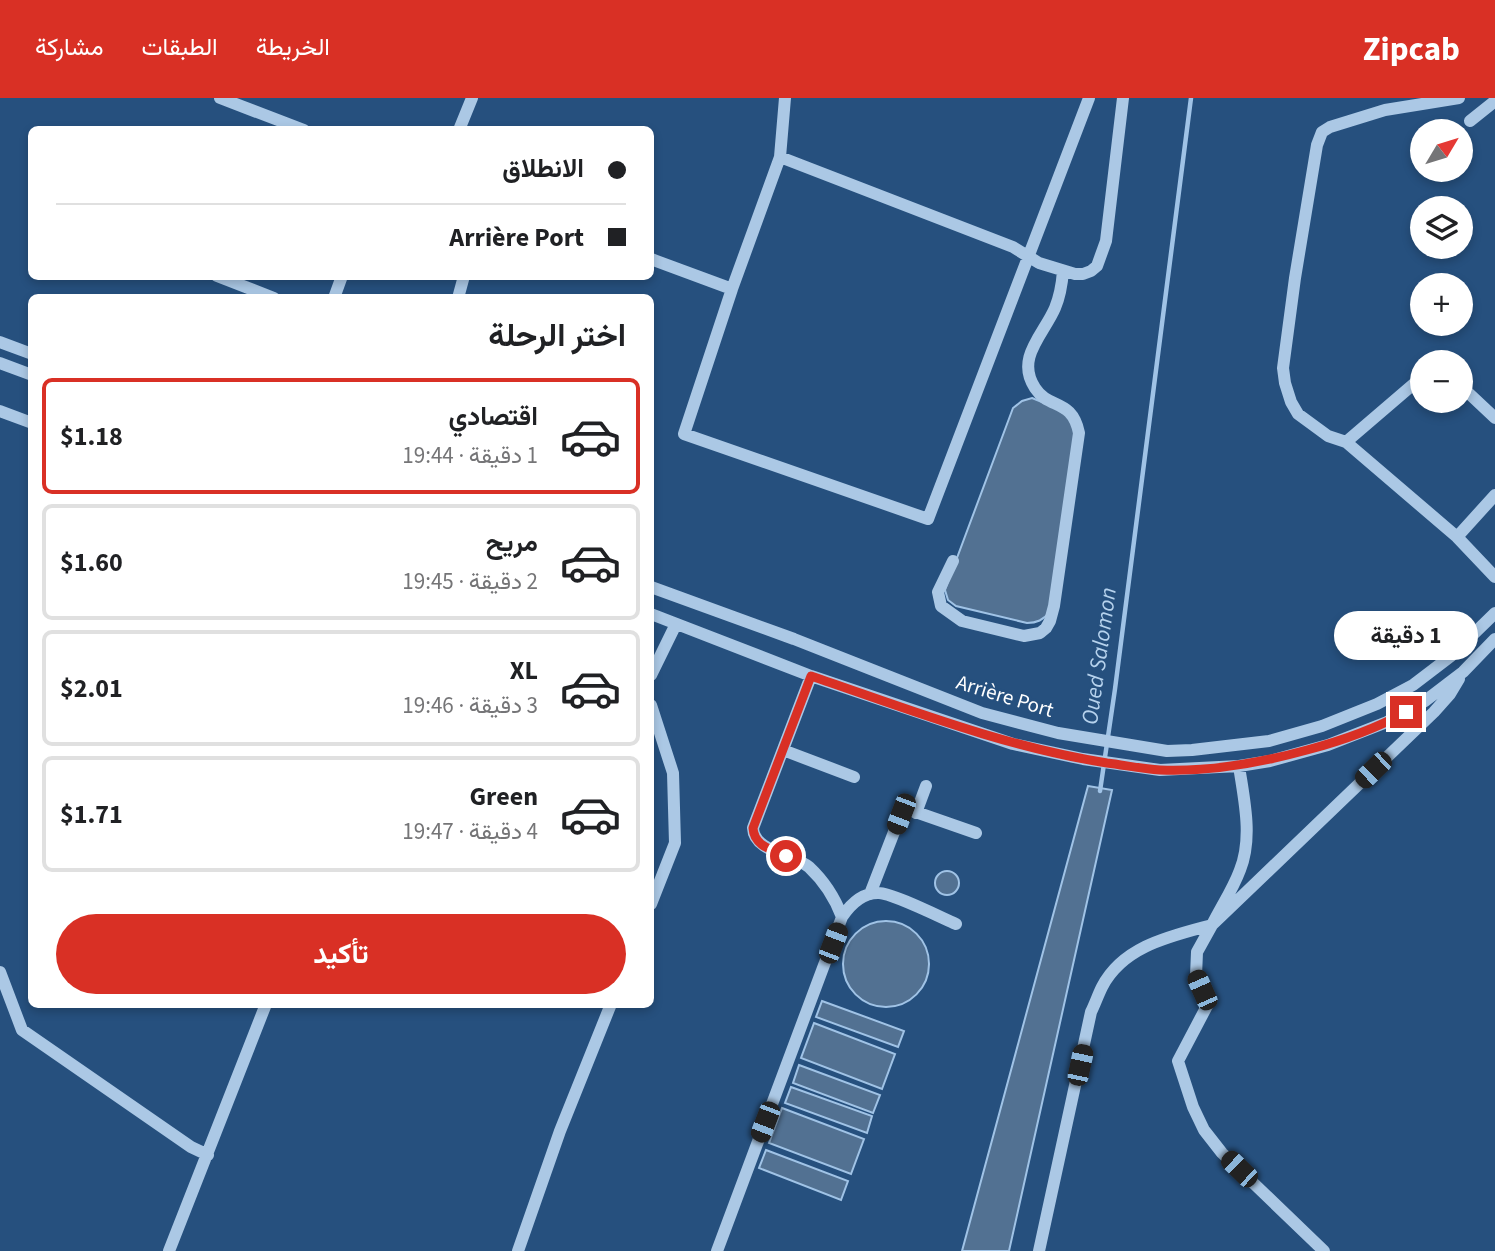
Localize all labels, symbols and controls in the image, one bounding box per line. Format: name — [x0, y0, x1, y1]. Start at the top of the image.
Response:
text: Zipcab — [1363, 26, 1460, 73]
text: مشاركة — [35, 30, 103, 65]
text: الطبقات — [141, 30, 218, 65]
text: الخريطة — [256, 30, 330, 65]
north arrow — [1410, 119, 1474, 182]
map controls — [1410, 119, 1473, 413]
text: الانطلاق — [502, 150, 584, 187]
button: layers — [1410, 196, 1473, 259]
text: Arrière Port — [449, 219, 584, 256]
button: + — [1410, 273, 1473, 336]
text: اختر الرحلة — [488, 313, 626, 359]
button: − — [1410, 350, 1473, 413]
text: اقتصادي — [449, 398, 538, 435]
icon: car — [559, 405, 622, 468]
text: $1.18 — [60, 418, 123, 455]
text: 1 دقيقة · 19:44 — [402, 439, 538, 472]
text: مريح — [486, 524, 538, 561]
icon: car — [559, 531, 622, 594]
text: $1.60 — [60, 544, 123, 581]
text: 2 دقيقة · 19:45 — [402, 565, 538, 598]
water label: Oued Salomon — [1073, 585, 1125, 727]
callout: 1 دقيقة — [1334, 610, 1478, 660]
text: 1 دقيقة — [1371, 619, 1442, 652]
text: XL — [510, 652, 538, 689]
icon: car — [559, 657, 622, 720]
street label: Arrière Port — [953, 667, 1057, 725]
text: $2.01 — [60, 670, 123, 707]
text: 3 دقيقة · 19:46 — [402, 689, 538, 722]
route end — [1390, 696, 1422, 728]
car — [1351, 748, 1396, 792]
text: Green — [470, 778, 538, 815]
icon: car — [559, 783, 622, 846]
car — [884, 791, 919, 837]
text: $1.71 — [60, 796, 123, 833]
text: 4 دقيقة · 19:47 — [402, 815, 538, 848]
route start — [770, 840, 802, 872]
button: تأكيد — [56, 914, 626, 994]
car — [816, 920, 851, 966]
car — [1184, 967, 1221, 1013]
car — [1066, 1042, 1095, 1088]
car — [748, 1099, 783, 1145]
car — [1217, 1147, 1262, 1191]

